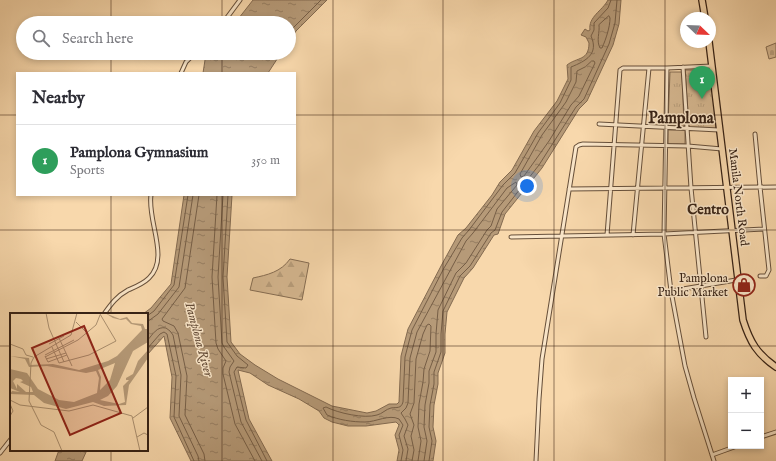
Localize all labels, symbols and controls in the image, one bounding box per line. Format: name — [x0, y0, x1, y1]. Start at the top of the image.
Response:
north arrow — [680, 12, 716, 48]
search box — [16, 16, 296, 60]
icon: search — [30, 27, 52, 49]
text: Search here — [62, 29, 133, 48]
pin: 1 — [689, 66, 715, 99]
text: Nearby — [32, 88, 85, 109]
district label: Pamplona — [648, 109, 715, 129]
text: Pamplona Gymnasium — [70, 143, 208, 162]
street label: Manila North Road — [725, 147, 752, 247]
text: 1 — [43, 152, 47, 169]
text: 350 m — [251, 152, 280, 169]
text: Sports — [70, 162, 105, 179]
your location — [517, 176, 537, 196]
district label: Centro — [687, 201, 729, 219]
place label: Pamplona Public Market — [657, 271, 729, 300]
shop icon: Pamplona Public Market — [731, 272, 757, 298]
water label: Pamplona River — [180, 300, 217, 379]
inset map — [10, 313, 148, 451]
map controls — [728, 377, 764, 449]
button: + — [728, 377, 764, 413]
button: − — [728, 413, 764, 449]

